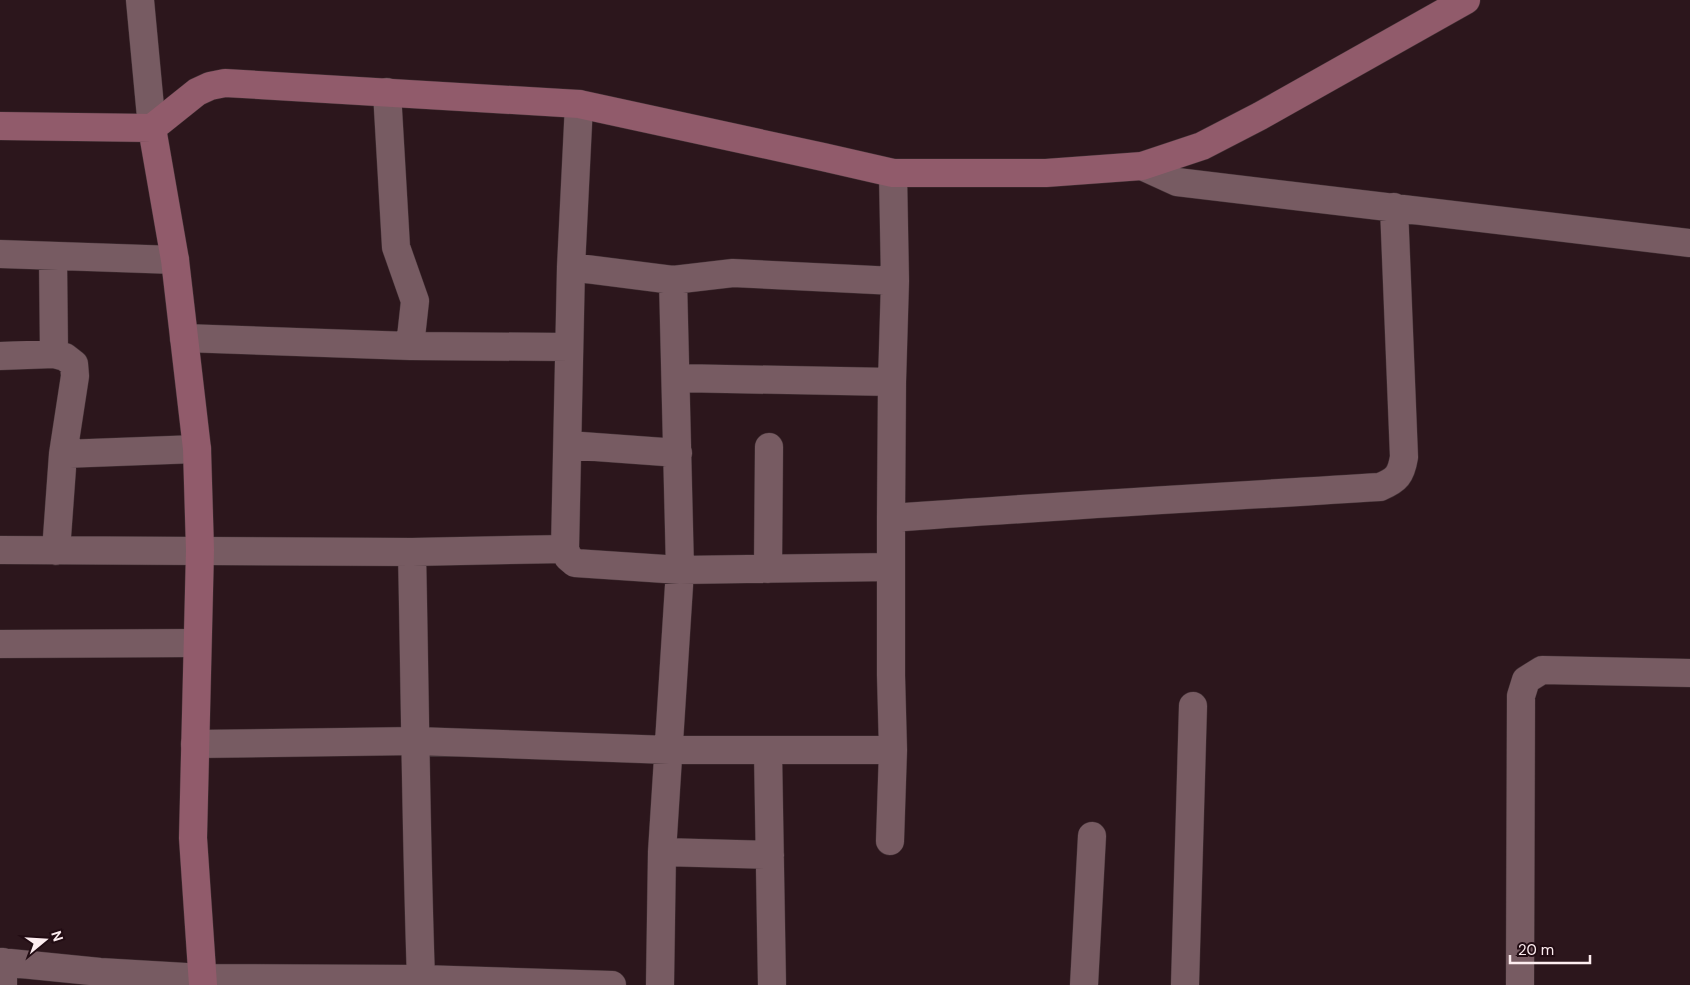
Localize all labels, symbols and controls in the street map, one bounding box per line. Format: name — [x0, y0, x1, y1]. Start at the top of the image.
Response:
north arrow — [20, 915, 70, 965]
text: N — [47, 928, 68, 944]
scale bar — [1510, 932, 1590, 964]
text: 20 m — [1518, 940, 1554, 960]

